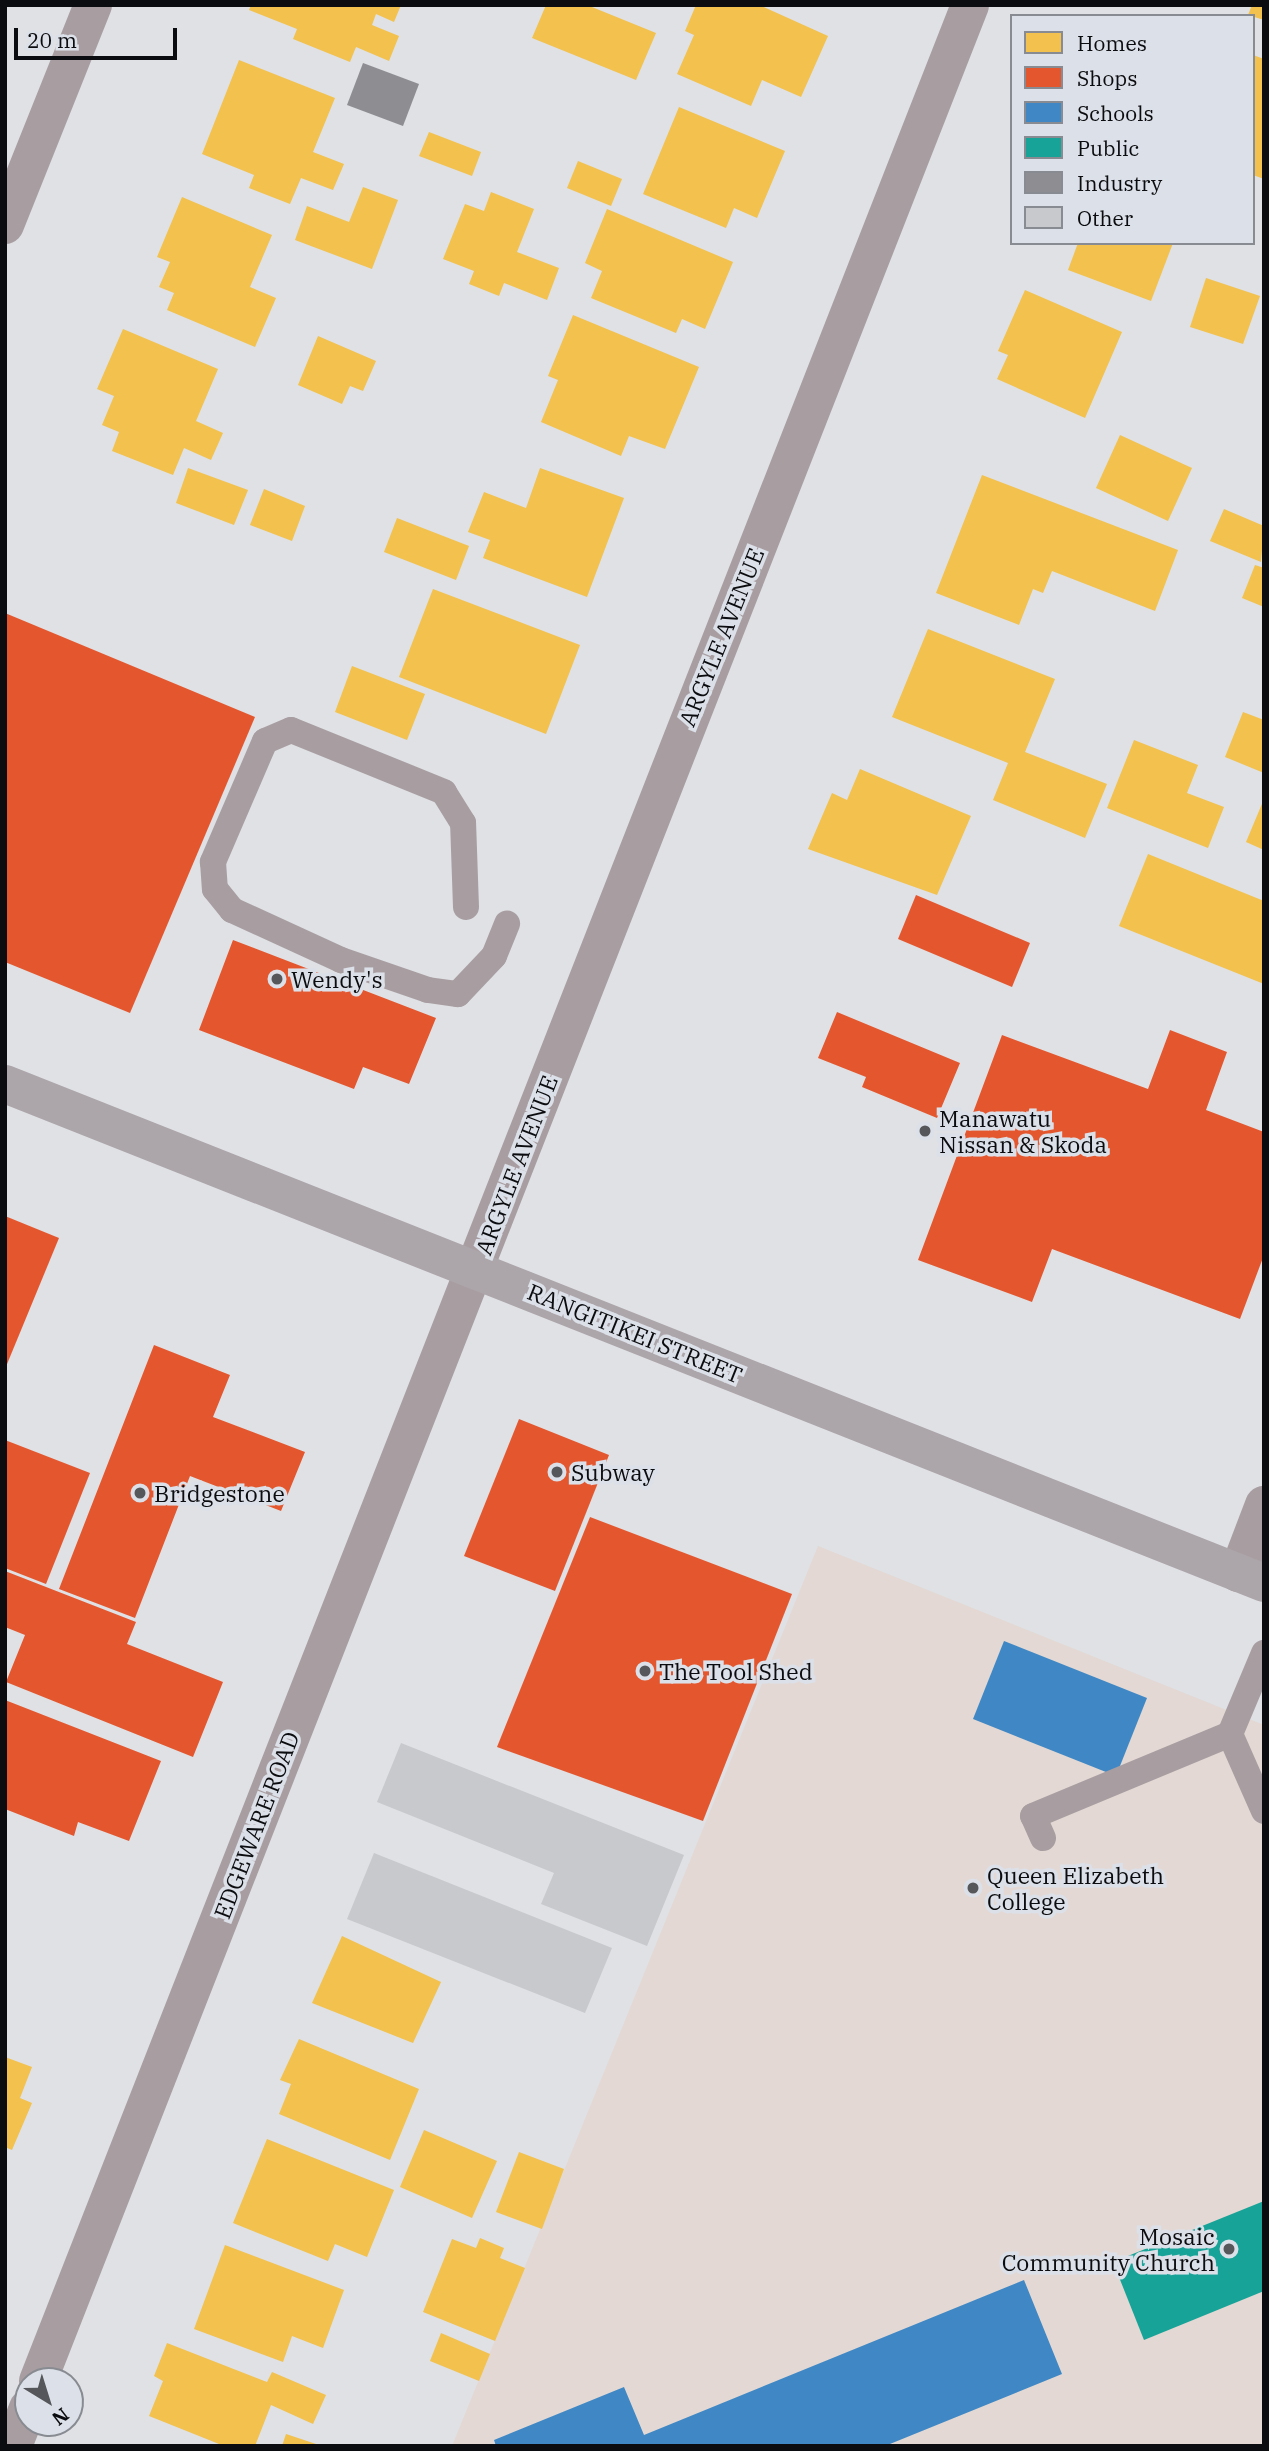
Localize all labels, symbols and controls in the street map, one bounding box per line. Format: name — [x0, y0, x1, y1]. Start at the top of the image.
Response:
scale bar — [18, 14, 180, 58]
legend — [1010, 14, 1255, 245]
text: 20 m — [27, 26, 77, 54]
text: Homes — [1077, 29, 1147, 57]
text: Shops — [1077, 64, 1137, 92]
text: Schools — [1077, 99, 1154, 127]
text: Public — [1077, 134, 1139, 162]
text: Industry — [1077, 169, 1162, 197]
text: Other — [1077, 204, 1133, 232]
street label: ARGYLE AVENUE — [673, 544, 769, 730]
place label: Wendy's — [291, 965, 383, 993]
marker: Wendy's — [269, 971, 285, 987]
street label: ARGYLE AVENUE — [469, 1071, 563, 1259]
place label: Manawatu Nissan & Skoda — [939, 1104, 1107, 1158]
marker: Manawatu Nissan & Skoda — [917, 1123, 933, 1139]
street label: RANGITIKEI STREET — [524, 1277, 746, 1389]
place label: Subway — [571, 1458, 655, 1486]
marker: Subway — [549, 1464, 565, 1480]
place label: Bridgestone — [154, 1479, 285, 1507]
marker: Bridgestone — [132, 1485, 148, 1501]
place label: The Tool Shed — [659, 1657, 813, 1685]
marker: The Tool Shed — [637, 1663, 653, 1679]
street label: EDGEWARE ROAD — [208, 1727, 304, 1923]
place label: Queen Elizabeth College — [987, 1861, 1164, 1915]
marker: Queen Elizabeth College — [965, 1880, 981, 1896]
place label: Mosaic Community Church — [1002, 2222, 1215, 2276]
marker: Mosaic Community Church — [1221, 2241, 1237, 2257]
north arrow — [14, 2367, 84, 2437]
text: N — [47, 2403, 74, 2431]

